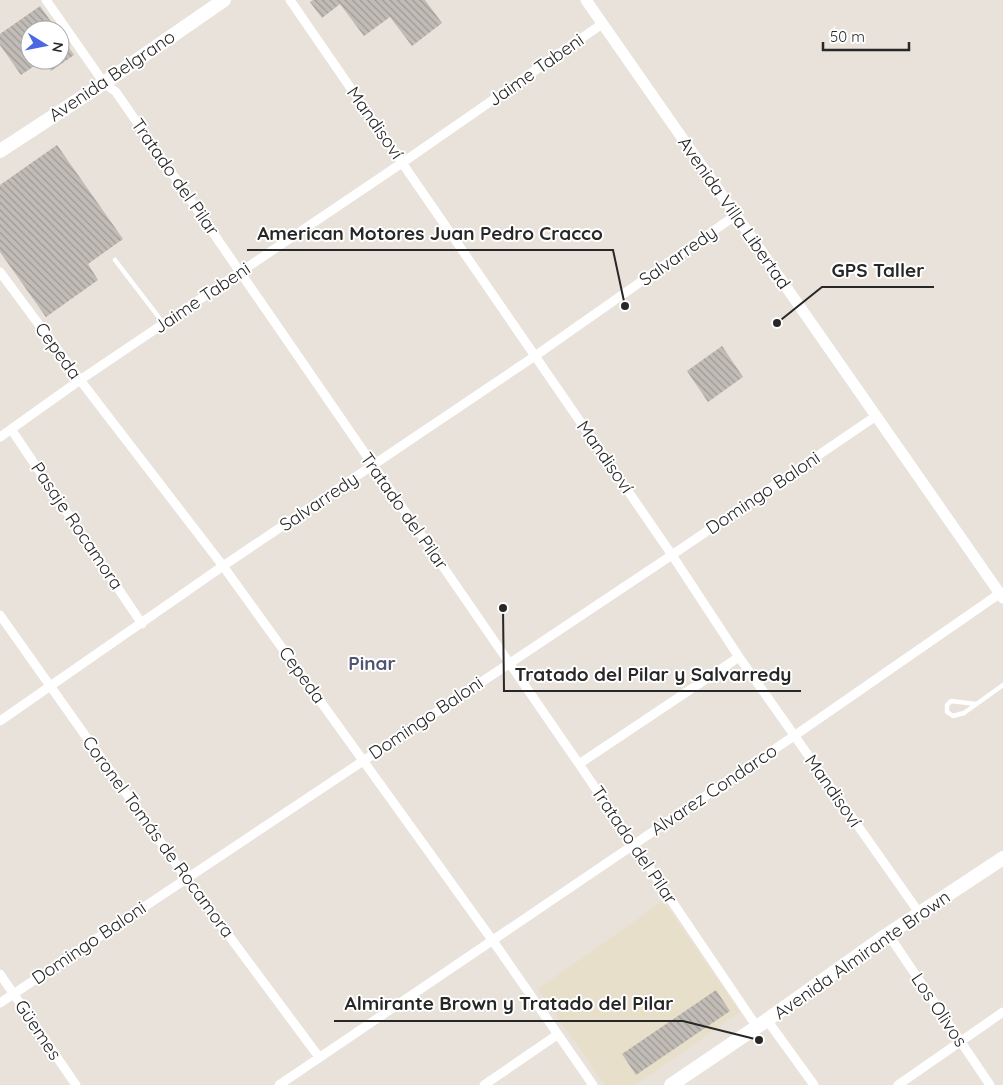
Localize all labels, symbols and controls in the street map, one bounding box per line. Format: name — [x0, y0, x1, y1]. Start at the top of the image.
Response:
north arrow — [20, 20, 70, 70]
scale bar — [823, 20, 909, 52]
street label: Avenida Belgrano — [44, 25, 179, 126]
text: 50 m — [830, 27, 865, 46]
street label: Jaime Tabeni — [483, 28, 588, 111]
text: N — [48, 41, 68, 54]
street label: Mandisoví — [342, 82, 409, 164]
street label: Tratado del Pilar — [126, 114, 224, 240]
street label: Avenida Villa Libertad — [673, 132, 796, 293]
callout: American Motores Juan Pedro Cracco — [247, 216, 613, 250]
street label: Salvarredy — [634, 220, 721, 291]
text: American Motores Juan Pedro Cracco — [257, 221, 603, 245]
callout: GPS Taller — [822, 253, 934, 287]
street label: Jaime Tabeni — [149, 257, 255, 338]
text: GPS Taller — [832, 258, 924, 282]
street label: Cepeda — [30, 318, 87, 384]
street label: Mandisoví — [572, 416, 639, 498]
street label: Domingo Baloni — [701, 446, 824, 539]
street label: Tratado del Pilar — [355, 448, 453, 574]
street label: Pasaje Rocamora — [26, 458, 129, 594]
street label: Salvarredy — [275, 467, 362, 536]
street label: Cepeda — [274, 642, 331, 708]
district label: Pinar — [348, 651, 396, 675]
callout: Tratado del Pilar y Salvarredy — [504, 657, 801, 691]
text: Tratado del Pilar y Salvarredy — [514, 662, 792, 686]
street label: Domingo Baloni — [364, 671, 487, 764]
street label: Coronel Tomás de Rocamora — [77, 731, 239, 942]
street label: Alvarez Condarco — [646, 739, 781, 840]
street label: Mandisoví — [800, 750, 867, 832]
street label: Tratado del Pilar — [586, 781, 683, 908]
street label: Avenida Almirante Brown — [769, 885, 954, 1024]
street label: Domingo Baloni — [27, 896, 150, 989]
street label: Los Olivos — [906, 968, 973, 1051]
callout: Almirante Brown y Tratado del Pilar — [334, 987, 683, 1021]
text: Almirante Brown y Tratado del Pilar — [345, 991, 673, 1015]
street label: Güemes — [10, 995, 67, 1064]

